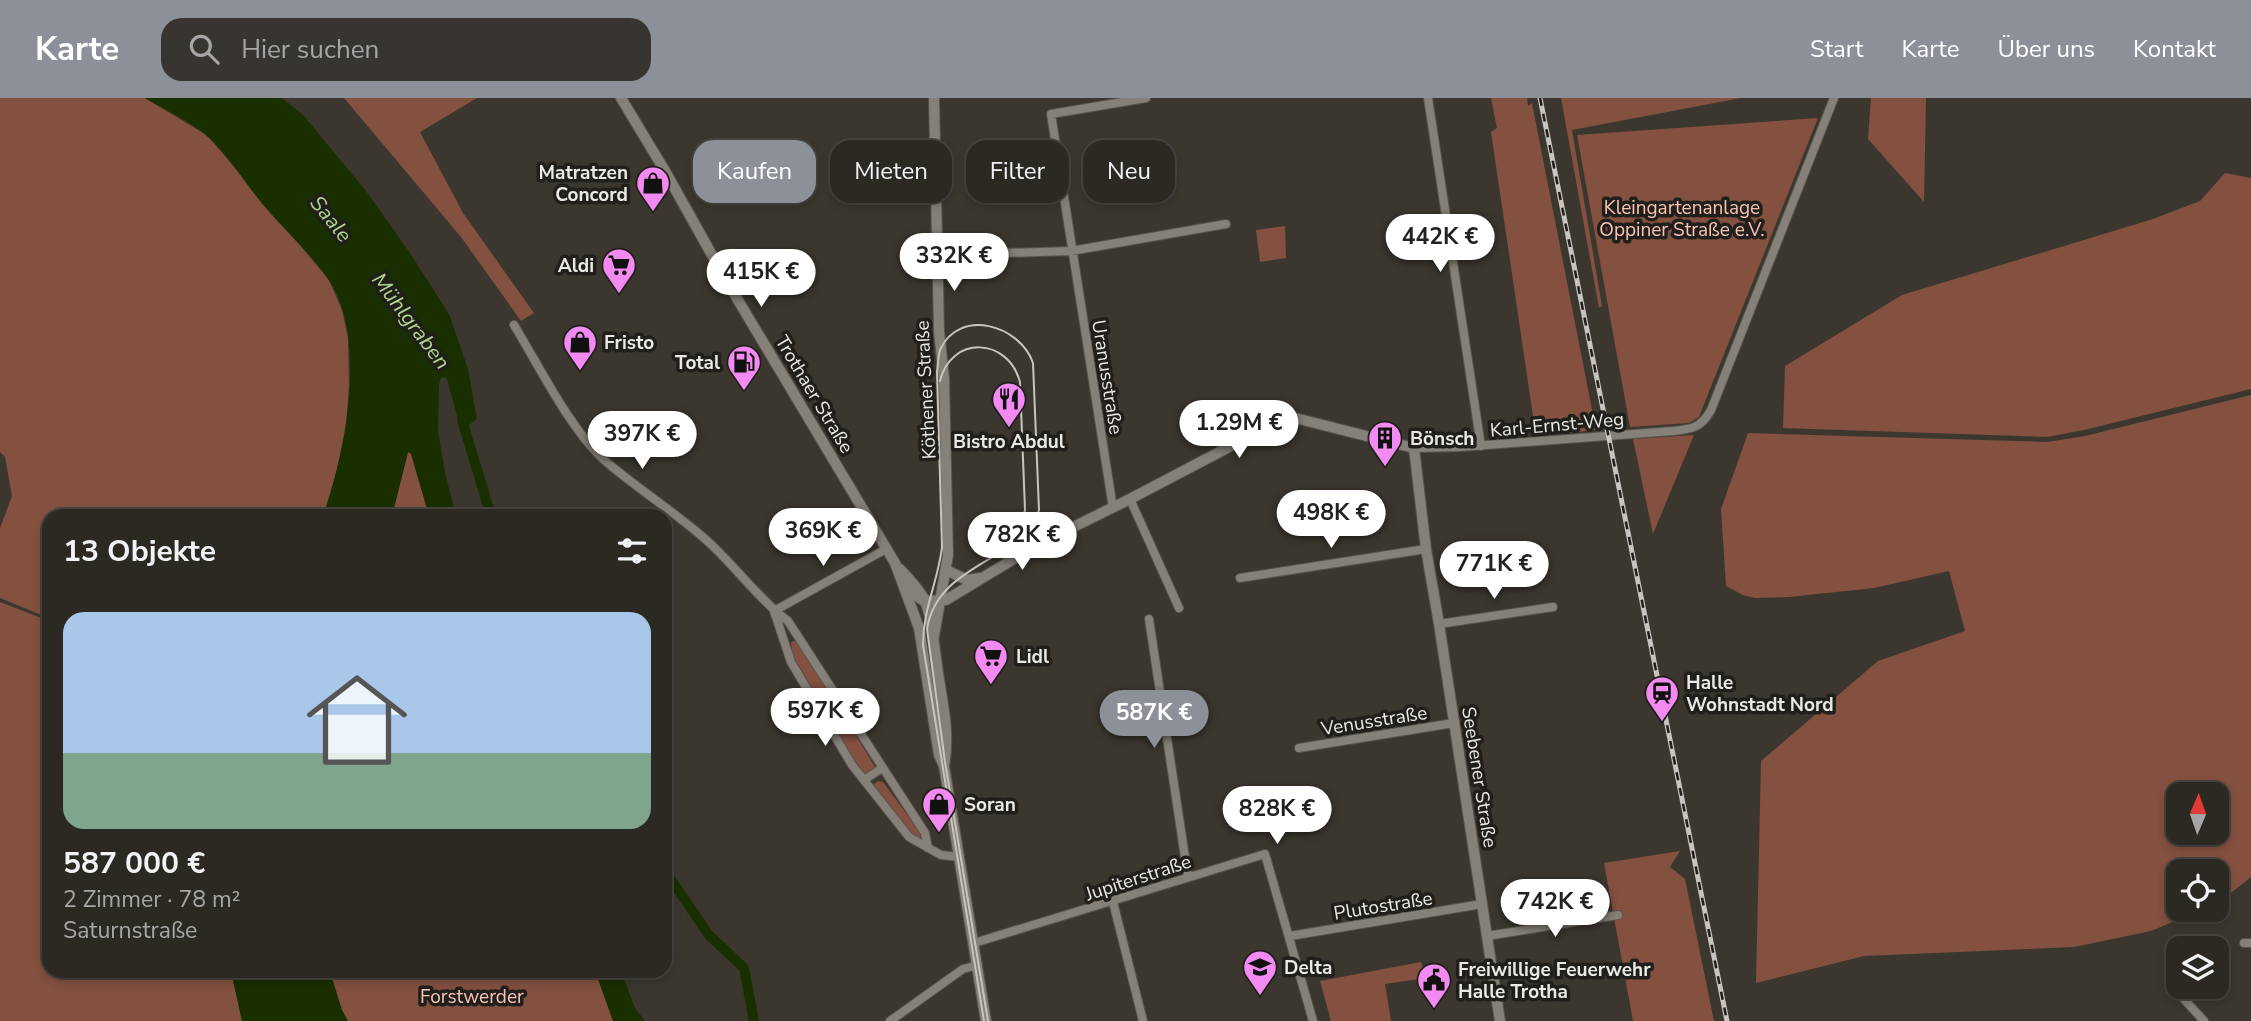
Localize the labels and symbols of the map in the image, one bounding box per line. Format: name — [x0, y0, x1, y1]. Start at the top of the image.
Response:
place label: Matratzen Concord — [539, 160, 628, 208]
shop icon: Matratzen Concord — [634, 164, 672, 213]
water label: Saale — [304, 190, 358, 248]
park label: Kleingartenanlage Oppiner Straße e.V. — [1599, 195, 1765, 243]
pin: 442K € — [1383, 214, 1497, 274]
pin: 332K € — [897, 234, 1011, 293]
supermarket icon: Aldi — [600, 246, 638, 295]
pin: 415K € — [704, 250, 818, 309]
place label: Aldi — [558, 253, 594, 279]
water label: Mühlgraben — [366, 267, 456, 375]
street label: Uranusstraße — [1085, 318, 1129, 436]
street label: Köthener Straße — [909, 320, 943, 460]
shop icon: Fristo — [561, 323, 599, 372]
place label: Fristo — [604, 330, 654, 356]
street label: Trothaer Straße — [769, 331, 860, 458]
fuel station icon: Total — [725, 343, 763, 392]
place label: Total — [675, 350, 720, 376]
restaurant icon: Bistro Abdul — [990, 380, 1028, 429]
pin: 1.29M € — [1174, 400, 1304, 460]
street label: Karl-Ernst-Weg — [1489, 406, 1625, 444]
pin: 397K € — [585, 412, 699, 471]
building icon: Bönsch — [1366, 419, 1404, 468]
place label: Bönsch — [1410, 426, 1475, 452]
place label: Bistro Abdul — [953, 429, 1065, 455]
pin: 498K € — [1274, 490, 1388, 550]
pin: 369K € — [766, 508, 880, 568]
pin: 782K € — [965, 512, 1079, 572]
pin: 771K € — [1437, 542, 1551, 601]
supermarket icon: Lidl — [972, 637, 1010, 686]
place label: Lidl — [1016, 644, 1049, 670]
place label: Halle Wohnstadt Nord — [1686, 670, 1834, 718]
station icon: Halle Wohnstadt Nord — [1643, 674, 1681, 723]
pin: 597K € — [768, 688, 882, 748]
pin: 587K € — [1097, 690, 1211, 750]
street label: Venusstraße — [1318, 700, 1429, 742]
street label: Seebener Straße — [1455, 705, 1503, 850]
north arrow — [2166, 782, 2230, 845]
shop icon: Soran — [920, 785, 958, 834]
pin: 828K € — [1220, 786, 1334, 846]
place label: Soran — [964, 792, 1016, 818]
street label: Jupiterstraße — [1081, 849, 1195, 908]
pin: 742K € — [1498, 880, 1612, 939]
street label: Plutostraße — [1332, 885, 1434, 927]
school or university icon: Delta — [1241, 948, 1279, 997]
place label: Delta — [1284, 955, 1332, 981]
place label: Freiwillige Feuerwehr Halle Trotha — [1458, 957, 1651, 1005]
public building icon: Freiwillige Feuerwehr Halle Trotha — [1415, 961, 1453, 1010]
park label: Forstwerder — [420, 984, 524, 1010]

